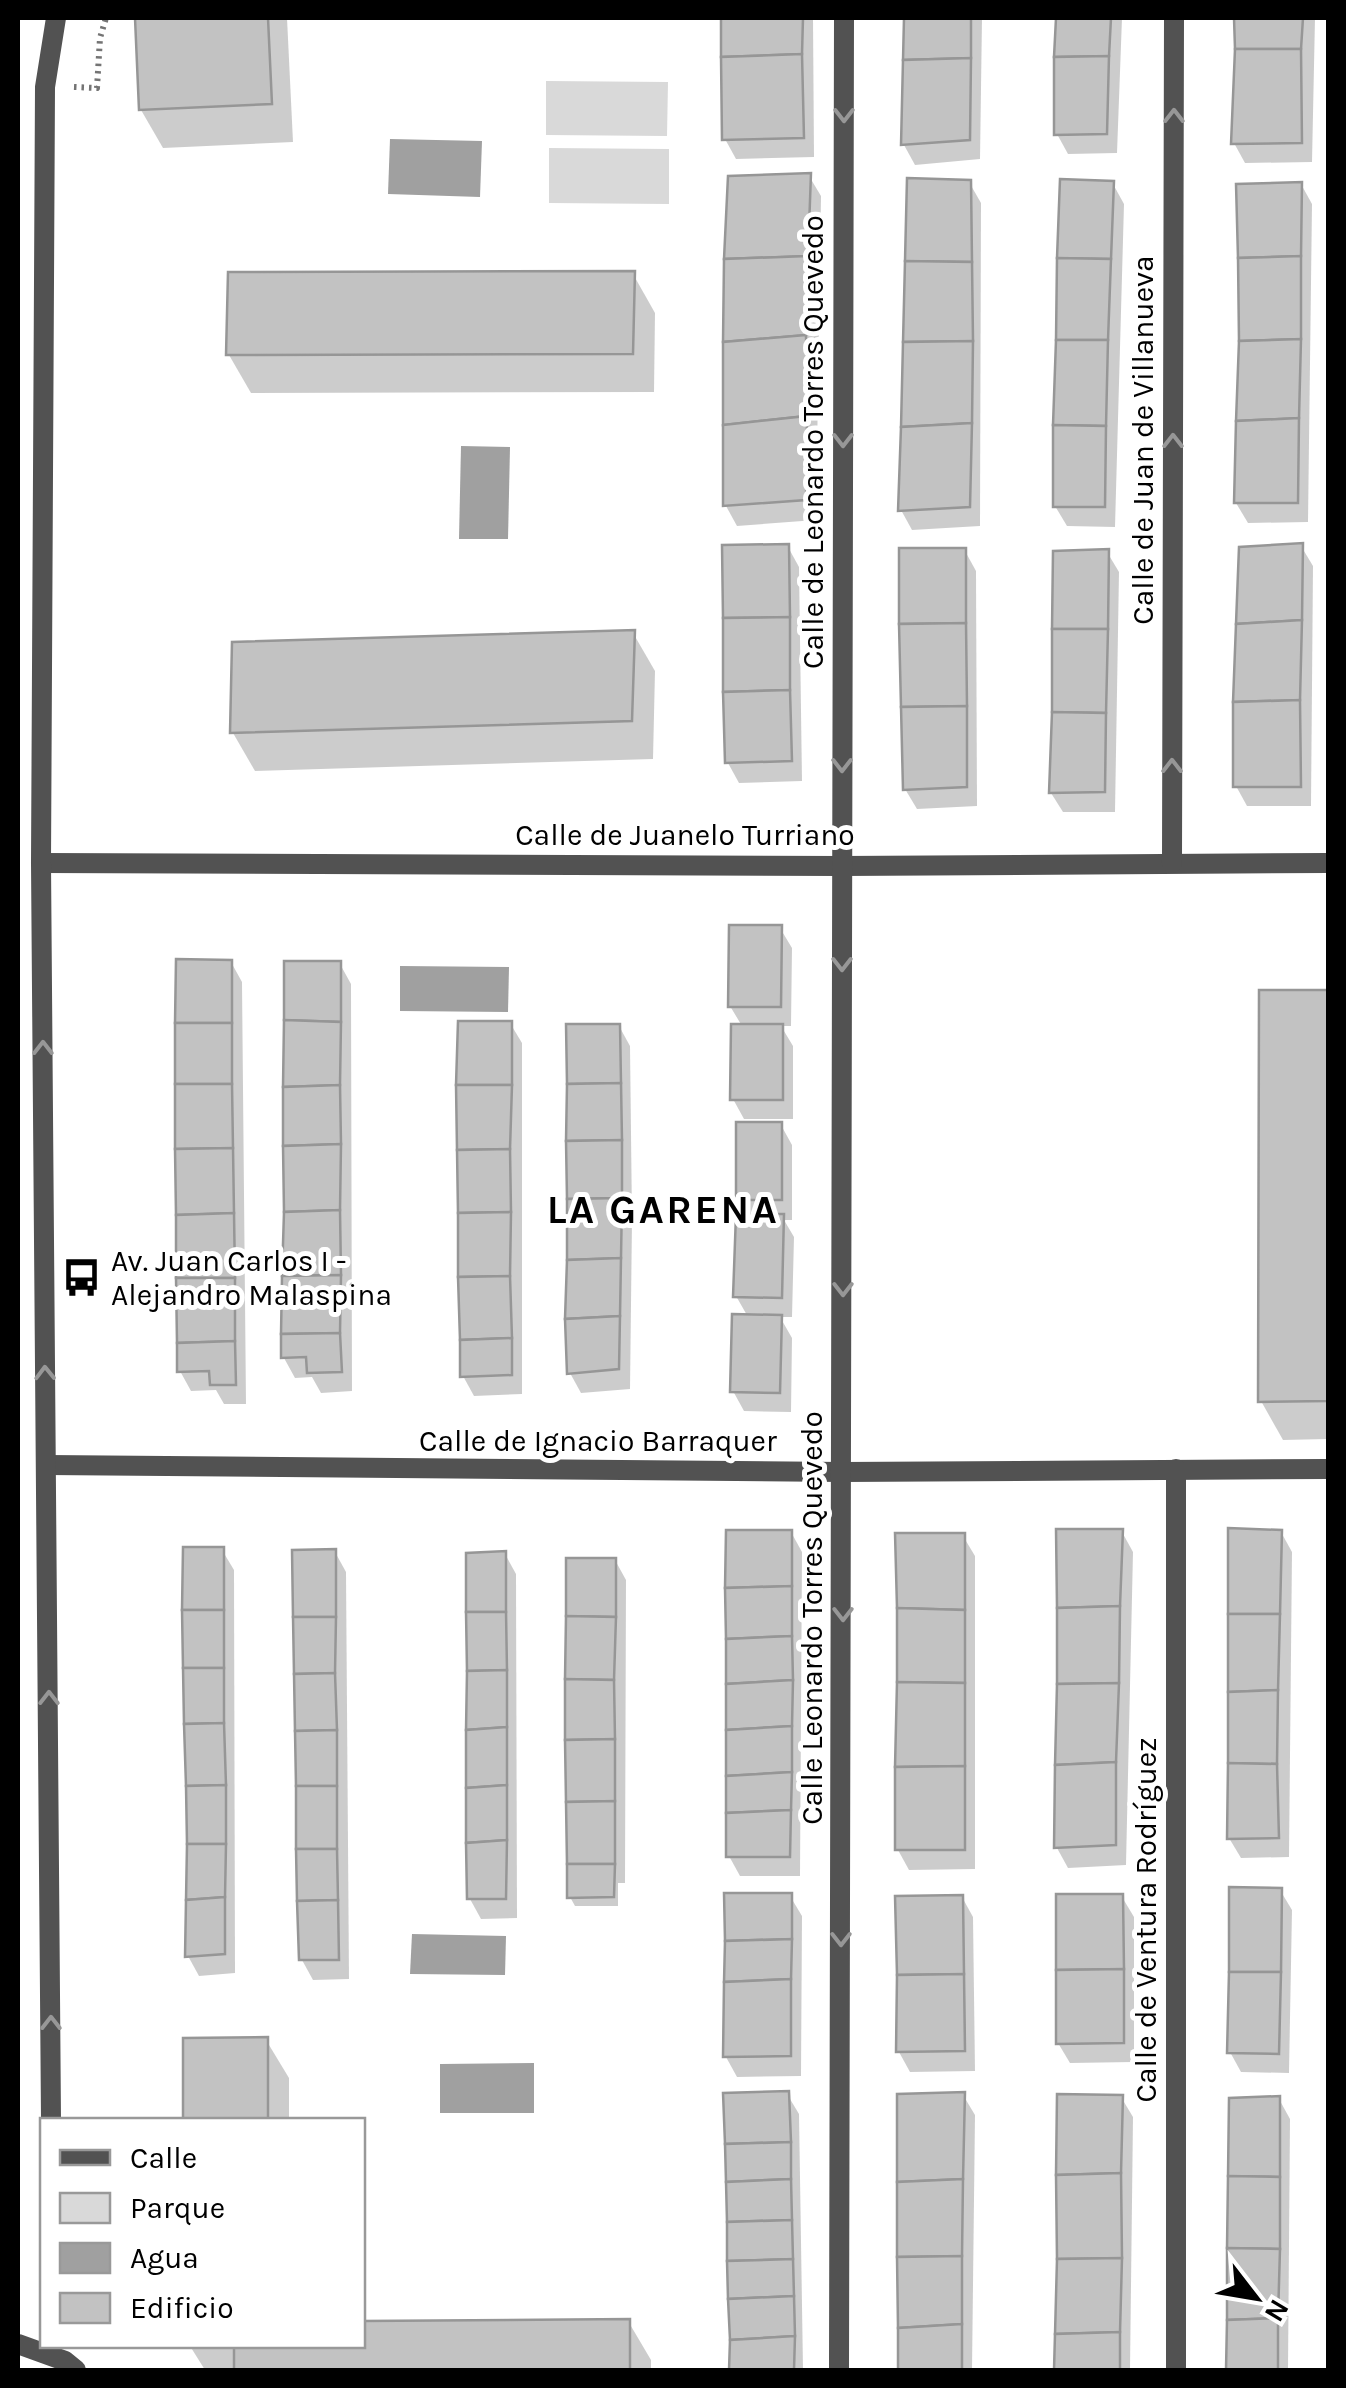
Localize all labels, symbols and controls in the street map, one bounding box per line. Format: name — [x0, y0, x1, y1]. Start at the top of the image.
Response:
one-way arrow — [1163, 107, 1185, 122]
one-way arrow — [833, 108, 855, 123]
street label: Calle de Leonardo Torres Quevedo — [795, 215, 831, 669]
street label: Calle de Juan de Villanueva — [1125, 255, 1161, 625]
one-way arrow — [832, 432, 854, 448]
one-way arrow — [1162, 432, 1184, 448]
one-way arrow — [1161, 757, 1183, 772]
one-way arrow — [831, 758, 853, 773]
street label: Calle de Juanelo Turriano — [515, 817, 855, 853]
one-way arrow — [831, 956, 853, 972]
one-way arrow — [32, 1040, 54, 1056]
district label: LA GARENA — [547, 1186, 779, 1233]
place label: Av. Juan Carlos I - Alejandro Malaspina — [111, 1243, 392, 1313]
bus stop icon: Av. Juan Carlos I - Alejandro Malaspina — [60, 1257, 102, 1299]
one-way arrow — [832, 1282, 854, 1297]
one-way arrow — [34, 1365, 56, 1380]
street label: Calle Leonardo Torres Quevedo — [794, 1411, 830, 1825]
street label: Calle de Ignacio Barraquer — [419, 1423, 777, 1459]
one-way arrow — [832, 1606, 854, 1622]
one-way arrow — [38, 1690, 60, 1706]
street label: Calle de Ventura Rodríguez — [1128, 1738, 1164, 2102]
one-way arrow — [830, 1932, 852, 1947]
one-way arrow — [40, 2015, 62, 2030]
legend — [40, 2118, 365, 2348]
text: Calle — [130, 2140, 197, 2176]
text: Parque — [130, 2190, 225, 2226]
text: Agua — [130, 2240, 199, 2276]
north arrow — [1206, 2248, 1306, 2348]
text: Edificio — [130, 2290, 234, 2326]
text: N — [1258, 2294, 1296, 2328]

